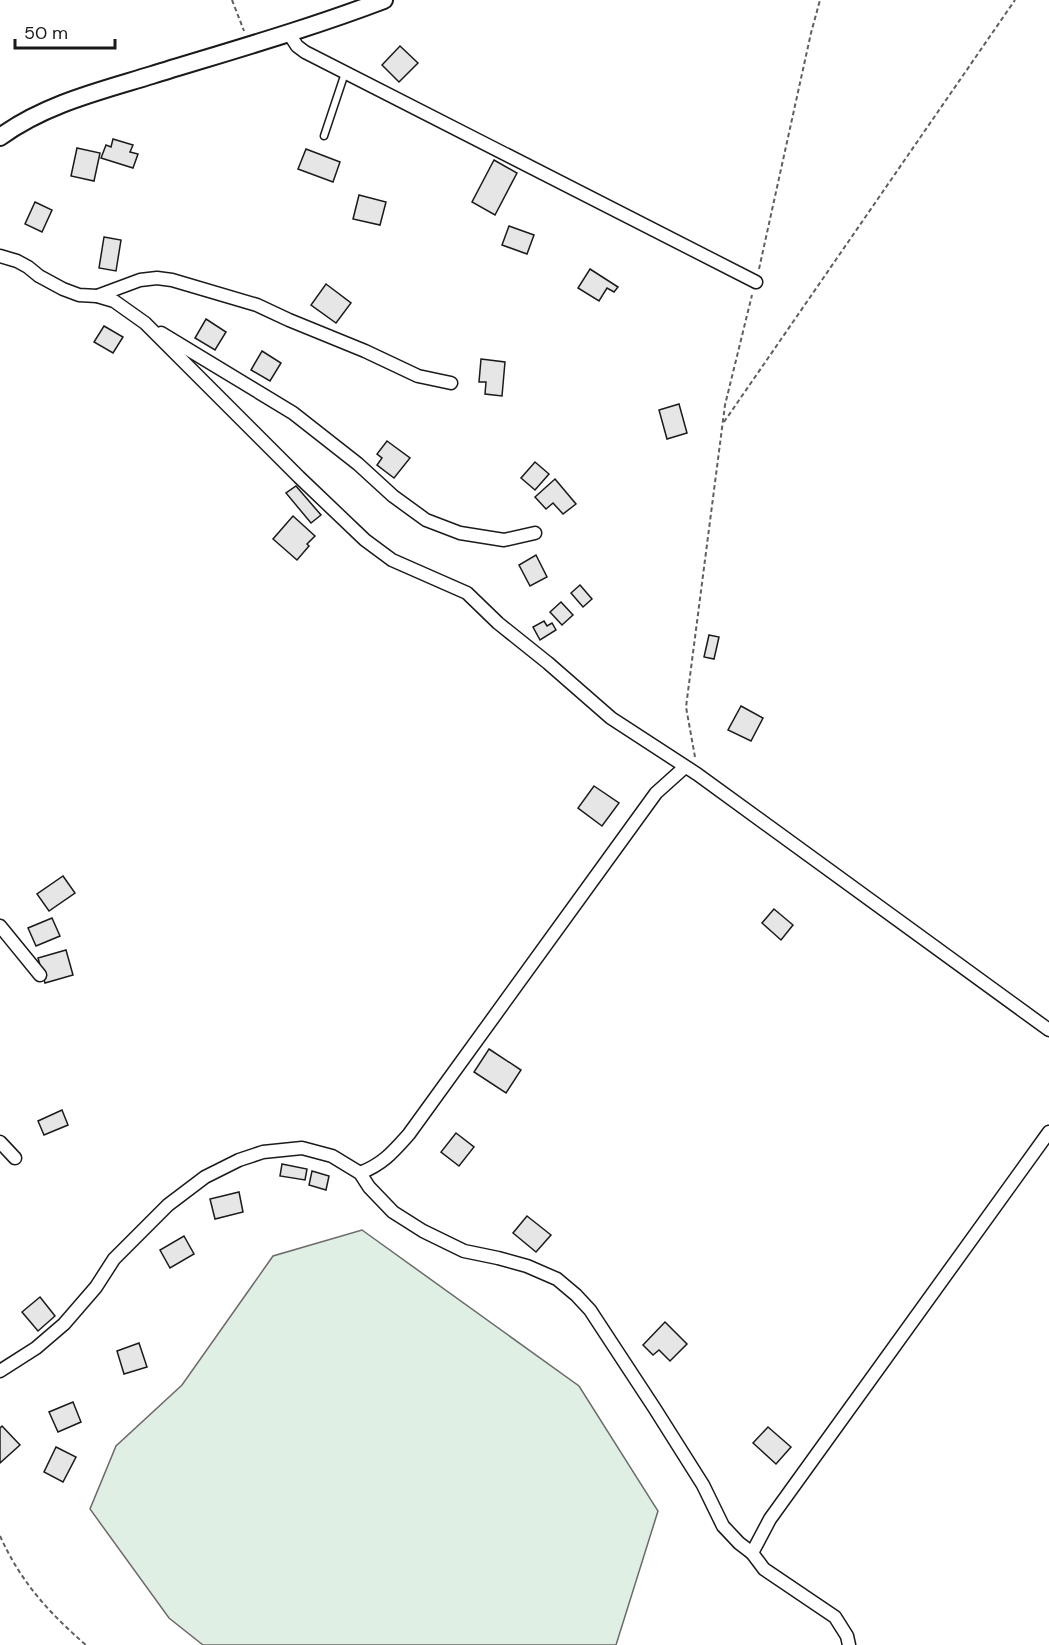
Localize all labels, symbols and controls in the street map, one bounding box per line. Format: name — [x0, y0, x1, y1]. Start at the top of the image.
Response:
scale bar — [15, 12, 116, 50]
text: 50 m — [24, 21, 68, 45]

